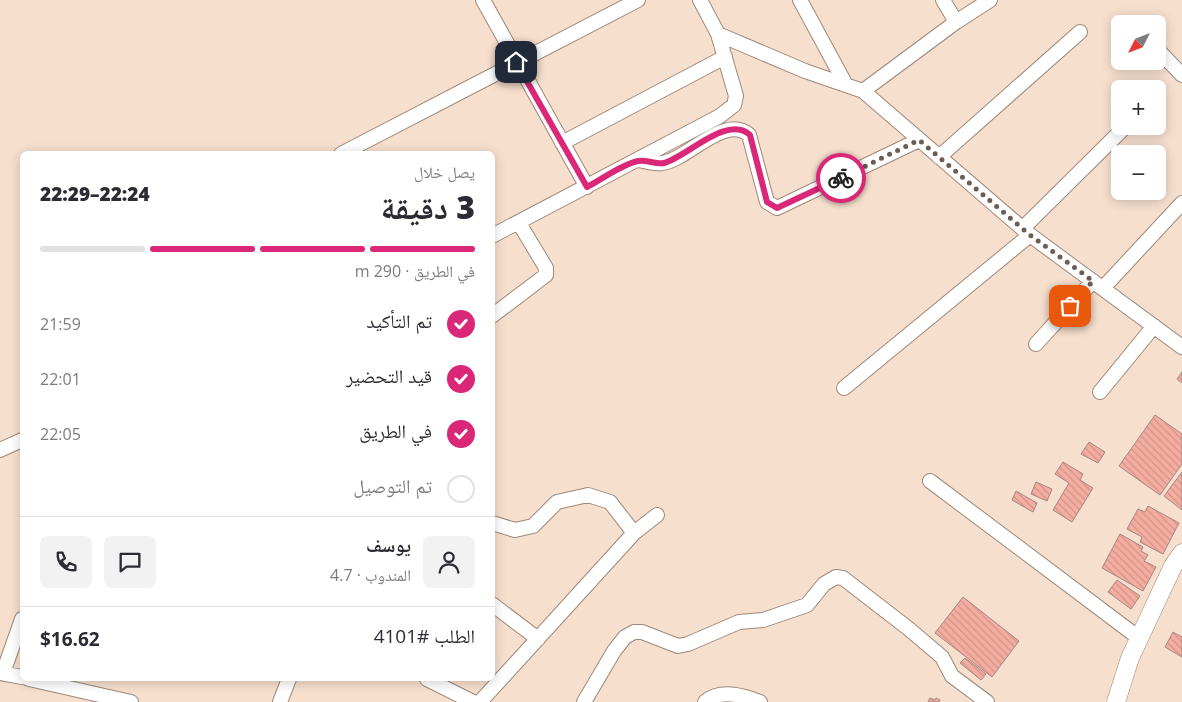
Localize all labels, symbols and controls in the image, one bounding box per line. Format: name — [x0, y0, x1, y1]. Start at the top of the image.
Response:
north arrow — [1111, 15, 1166, 70]
map controls — [1111, 15, 1166, 200]
pin — [495, 41, 537, 83]
icon: home — [502, 48, 530, 76]
button: + — [1111, 80, 1166, 135]
button: − — [1111, 145, 1166, 200]
courier — [816, 153, 866, 203]
text: يصل خلال — [414, 161, 475, 183]
icon: bike — [827, 164, 855, 192]
text: 22:24–22:29 — [40, 181, 150, 207]
text: 3 دقيقة — [381, 185, 475, 228]
text: في الطريق · 290 m — [355, 260, 475, 282]
pin — [1049, 285, 1091, 327]
icon: bag — [1056, 292, 1084, 320]
text: تم التأكيد — [367, 308, 432, 334]
icon: check — [447, 310, 475, 338]
text: 21:59 — [40, 313, 81, 335]
text: قيد التحضير — [346, 363, 432, 389]
icon: check — [447, 365, 475, 393]
text: 22:01 — [40, 368, 81, 390]
text: في الطريق — [359, 418, 432, 444]
icon: check — [447, 420, 475, 448]
text: 22:05 — [40, 423, 81, 445]
text: تم التوصيل — [353, 473, 432, 499]
text: يوسف — [366, 532, 411, 558]
button: phone — [40, 536, 92, 588]
button: chat — [104, 536, 156, 588]
button: person — [423, 536, 475, 588]
text: المندوب · 4.7 — [330, 564, 411, 586]
text: الطلب #4101 — [374, 623, 475, 649]
text: $16.62 — [40, 626, 100, 652]

